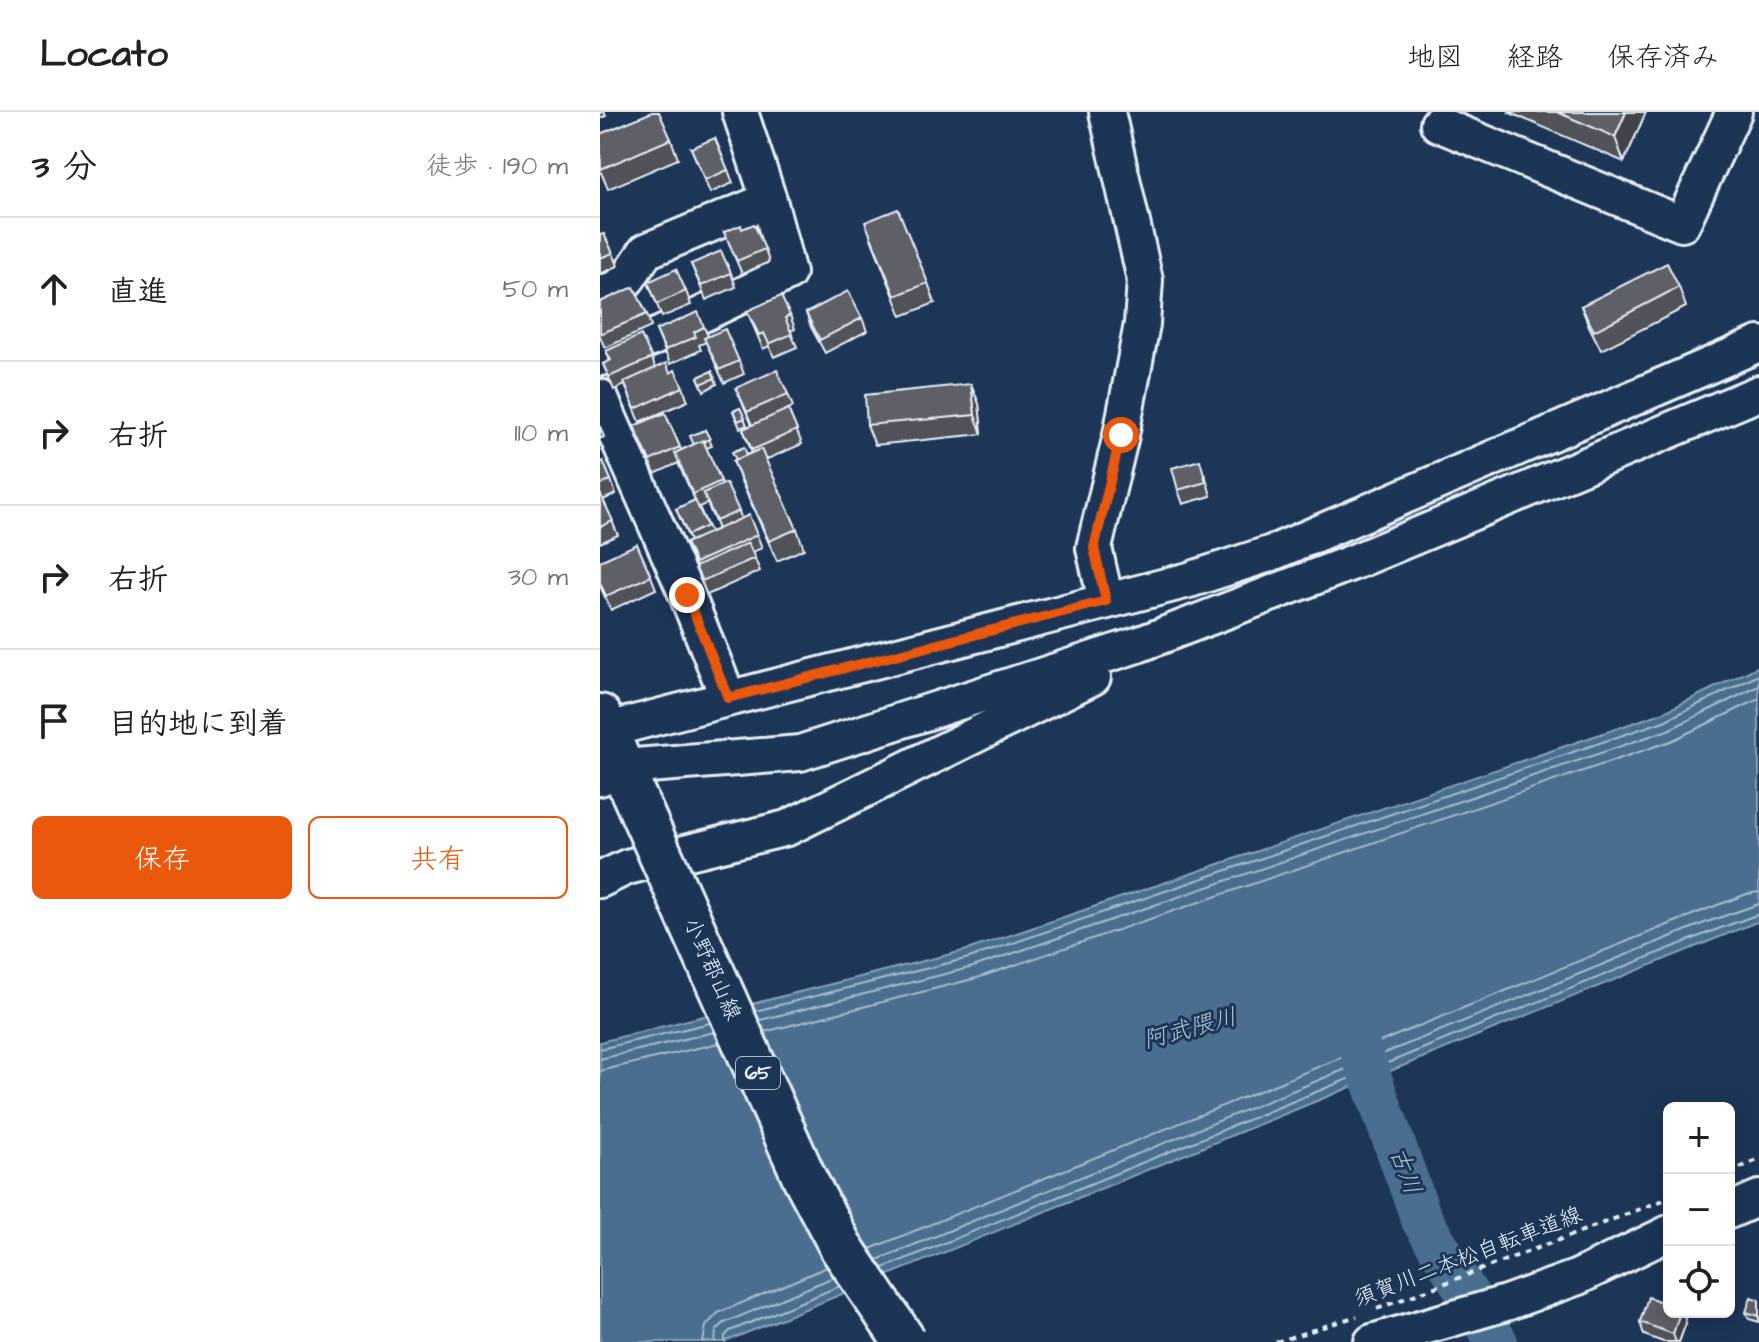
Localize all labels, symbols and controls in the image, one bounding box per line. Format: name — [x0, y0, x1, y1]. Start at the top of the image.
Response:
text: Locato — [40, 29, 168, 81]
text: 地図 — [1407, 38, 1463, 77]
text: 経路 — [1507, 38, 1563, 77]
text: 保存済み — [1607, 38, 1719, 77]
text: 3 分 — [32, 143, 97, 191]
text: 徒歩 · 190 m — [426, 148, 568, 184]
icon: ahead — [32, 267, 76, 311]
text: 直進 — [108, 271, 168, 313]
text: 50 m — [503, 271, 568, 307]
icon: right — [32, 411, 76, 455]
text: 右折 — [108, 415, 168, 457]
text: 110 m — [514, 415, 568, 451]
route start — [1103, 417, 1139, 453]
icon: right — [32, 555, 76, 599]
text: 右折 — [108, 559, 168, 601]
text: 30 m — [508, 559, 568, 595]
route end — [669, 577, 705, 613]
icon: arrive — [32, 699, 76, 743]
text: 目的地に到着 — [108, 703, 288, 745]
button: 保存 — [32, 816, 292, 899]
button: 共有 — [308, 816, 568, 899]
street label: 小野郡山線 — [675, 912, 749, 1026]
water label: 阿武隈川 — [1139, 1000, 1241, 1058]
road number: 65 — [736, 1057, 780, 1089]
map controls — [1663, 1102, 1735, 1318]
button: + — [1663, 1102, 1735, 1174]
water label: 古川 — [1381, 1143, 1429, 1199]
button: − — [1663, 1174, 1735, 1246]
street label: 須賀川二本松自転車道線 — [1349, 1199, 1587, 1315]
button: locate — [1663, 1246, 1735, 1318]

